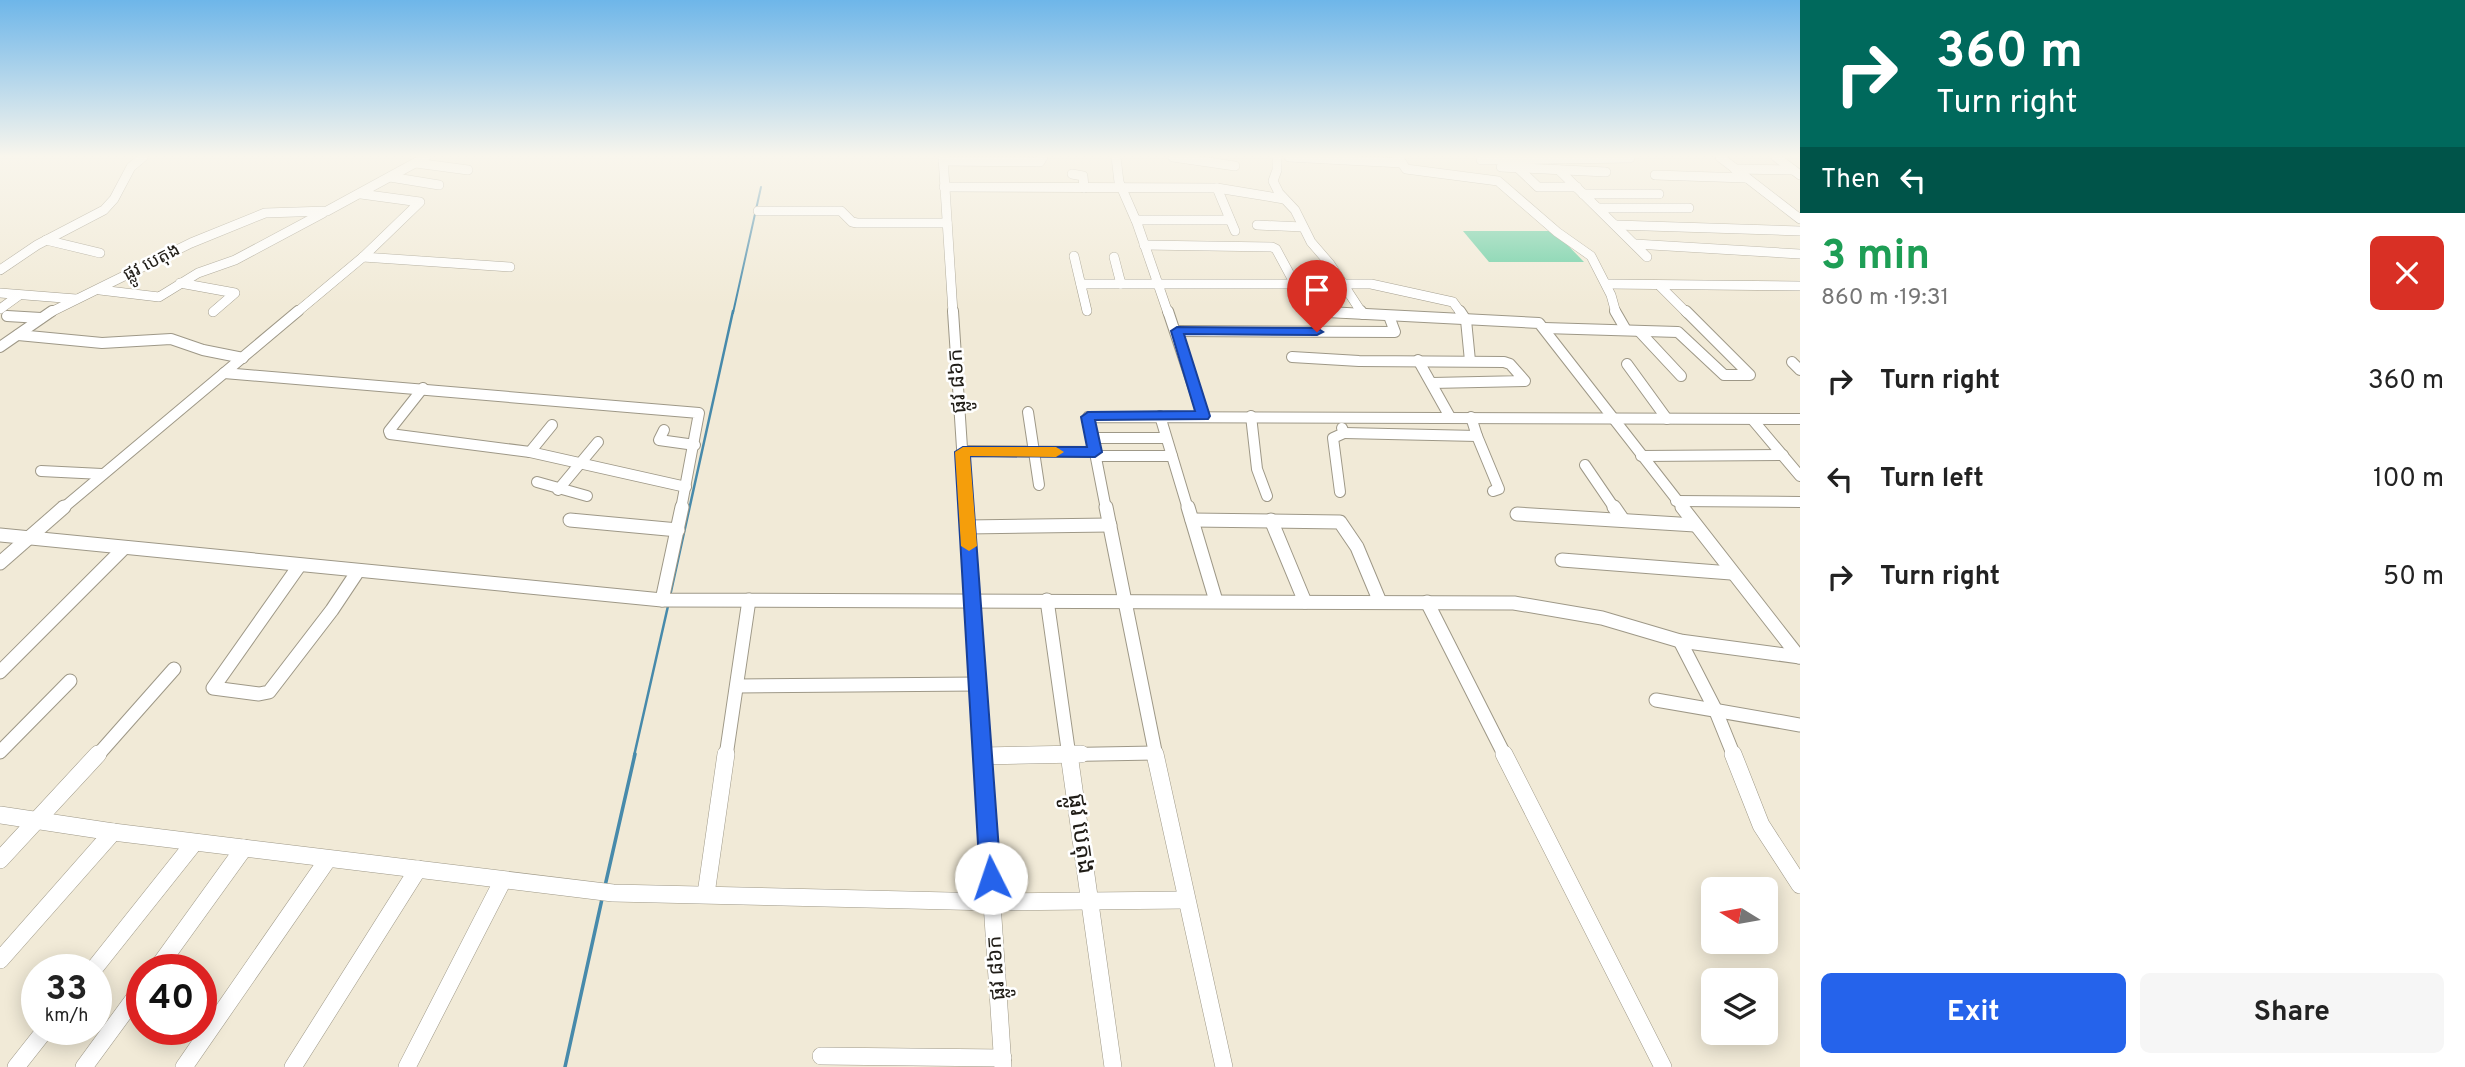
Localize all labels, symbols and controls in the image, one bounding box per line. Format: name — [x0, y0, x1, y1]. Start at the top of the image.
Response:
text: 360 m — [1936, 23, 2083, 85]
icon: right — [1821, 28, 1912, 119]
text: Turn right — [1936, 84, 2078, 124]
icon: left — [1894, 161, 1932, 199]
text: Then — [1821, 164, 1880, 197]
text: 3 min — [1821, 231, 1930, 284]
button: close — [2370, 236, 2444, 310]
street label: ផ្លូវ បេតុង — [120, 239, 186, 290]
pin — [1287, 260, 1347, 332]
icon: arrive — [1298, 271, 1336, 309]
text: 860 m · 19:31 — [1821, 284, 1949, 313]
street label: ផ្លូវ ៨៦ក — [942, 347, 978, 414]
icon: right — [1821, 362, 1859, 400]
text: Turn right — [1880, 365, 2000, 398]
text: 360 m — [2368, 365, 2444, 398]
icon: left — [1821, 460, 1859, 498]
text: Turn left — [1880, 463, 1984, 496]
text: 100 m — [2373, 463, 2444, 496]
icon: right — [1821, 558, 1859, 596]
text: Turn right — [1880, 561, 2000, 594]
text: 50 m — [2383, 561, 2444, 594]
street label: ផ្លូវ បេតុង — [1054, 792, 1101, 877]
position arrow — [954, 841, 1028, 915]
north arrow — [1701, 877, 1778, 954]
map controls — [1701, 877, 1778, 1045]
street label: ផ្លូវ ៨៦ក — [981, 934, 1017, 1001]
speed limit sign: 40 — [126, 954, 217, 1045]
text: 33 — [46, 968, 87, 1012]
button: layers — [1701, 968, 1778, 1045]
button: Exit — [1821, 973, 2126, 1053]
button: Share — [2140, 973, 2444, 1053]
text: km/h — [45, 1005, 88, 1028]

